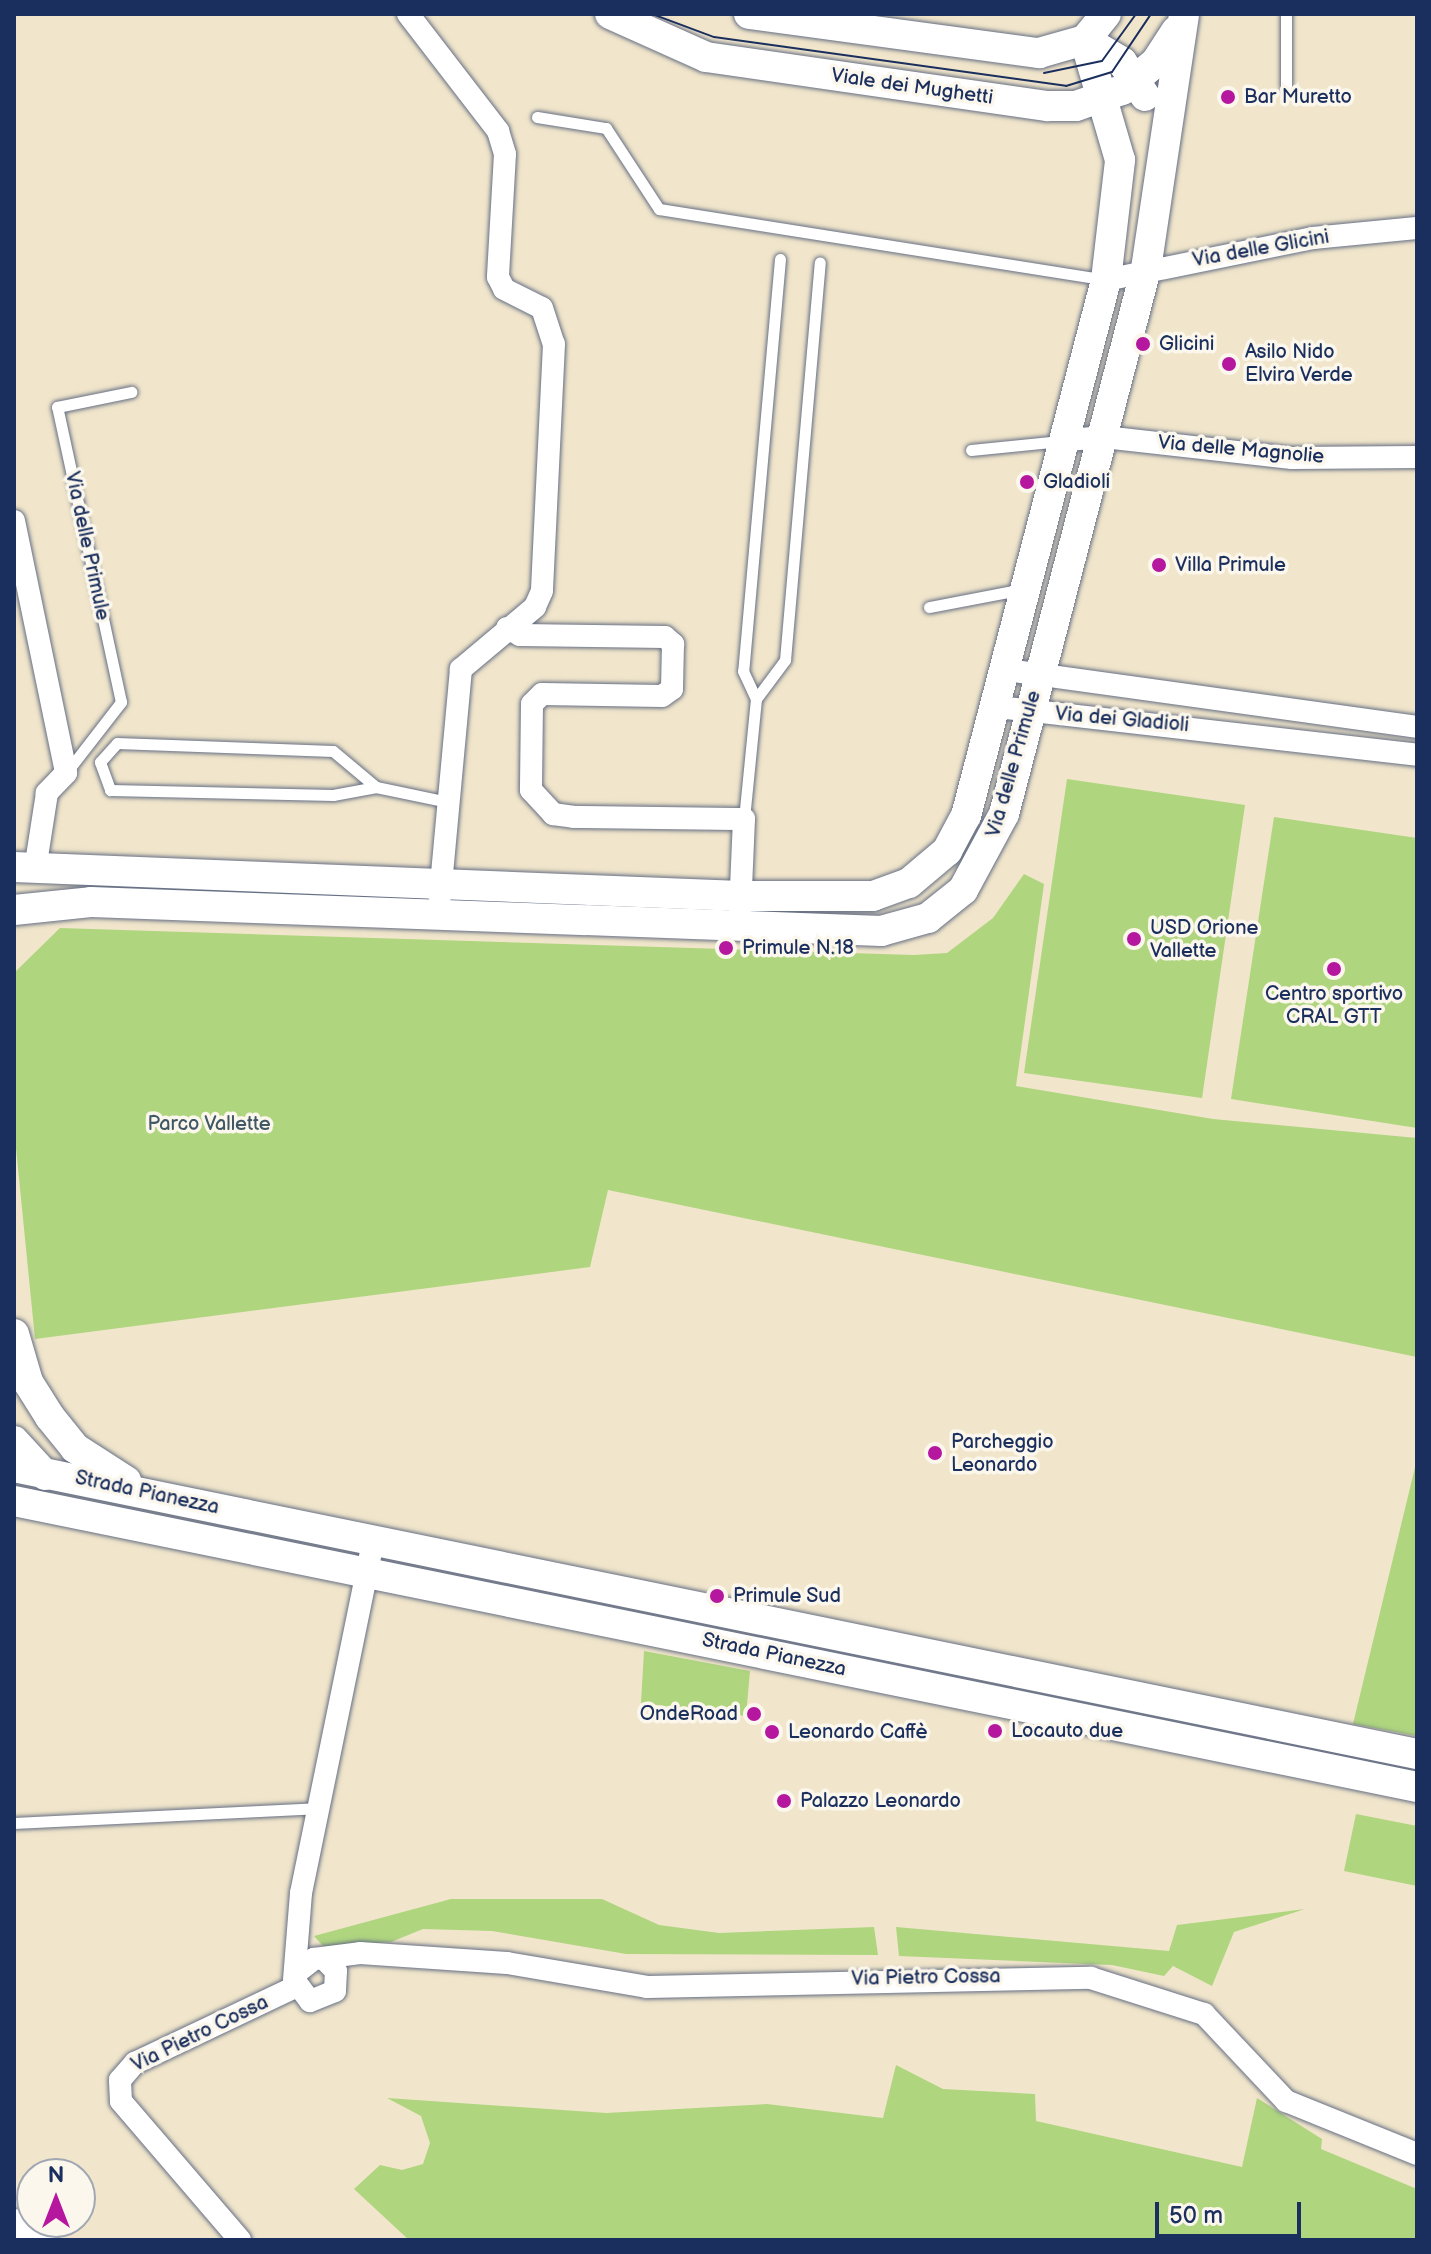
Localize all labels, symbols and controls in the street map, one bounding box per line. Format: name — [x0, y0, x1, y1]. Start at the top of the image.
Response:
street label: Viale dei Mughetti — [830, 64, 994, 110]
place label: Bar Muretto — [1244, 85, 1352, 109]
marker: Bar Muretto — [1219, 88, 1237, 106]
street label: Via delle Glicini — [1191, 225, 1331, 273]
place label: Glicini — [1159, 332, 1214, 356]
marker: Glicini — [1134, 335, 1152, 353]
place label: Asilo Nido Elvira Verde — [1245, 340, 1353, 387]
marker: Asilo Nido Elvira Verde — [1220, 355, 1238, 373]
street label: Via delle Magnolie — [1157, 431, 1325, 469]
street label: Via delle Primule — [60, 469, 114, 623]
place label: Gladioli — [1043, 470, 1110, 494]
marker: Gladioli — [1018, 473, 1036, 491]
place label: Villa Primule — [1175, 553, 1286, 577]
marker: Villa Primule — [1150, 556, 1168, 574]
street label: Via delle Primule — [982, 688, 1046, 840]
street label: Via dei Gladioli — [1054, 702, 1190, 738]
place label: USD Orione Vallette — [1150, 916, 1258, 963]
marker: USD Orione Vallette — [1125, 930, 1143, 948]
place label: Primule N.18 — [742, 936, 854, 960]
marker: Primule N.18 — [717, 939, 735, 957]
marker: Centro sportivo CRAL GTT — [1325, 960, 1343, 978]
place label: Centro sportivo CRAL GTT — [1265, 982, 1403, 1029]
park label: Parco Vallette — [147, 1112, 271, 1136]
place label: Parcheggio Leonardo — [951, 1430, 1054, 1477]
marker: Parcheggio Leonardo — [926, 1444, 944, 1462]
street label: Strada Pianezza — [73, 1466, 221, 1520]
place label: Primule Sud — [733, 1584, 841, 1608]
marker: Primule Sud — [708, 1587, 726, 1605]
street label: Strada Pianezza — [700, 1628, 848, 1682]
place label: OndeRoad — [640, 1702, 738, 1726]
marker: OndeRoad — [745, 1705, 763, 1723]
place label: Locauto due — [1011, 1719, 1123, 1743]
place label: Leonardo Caffè — [788, 1720, 927, 1744]
marker: Locauto due — [986, 1722, 1004, 1740]
marker: Leonardo Caffè — [763, 1723, 781, 1741]
place label: Palazzo Leonardo — [800, 1789, 961, 1813]
marker: Palazzo Leonardo — [775, 1792, 793, 1810]
street label: Via Pietro Cossa — [851, 1965, 1001, 1991]
street label: Via Pietro Cossa — [128, 1990, 272, 2078]
north arrow — [16, 2158, 96, 2238]
text: N — [48, 2162, 64, 2189]
scale bar — [1159, 2186, 1305, 2236]
text: 50 m — [1169, 2201, 1223, 2230]

